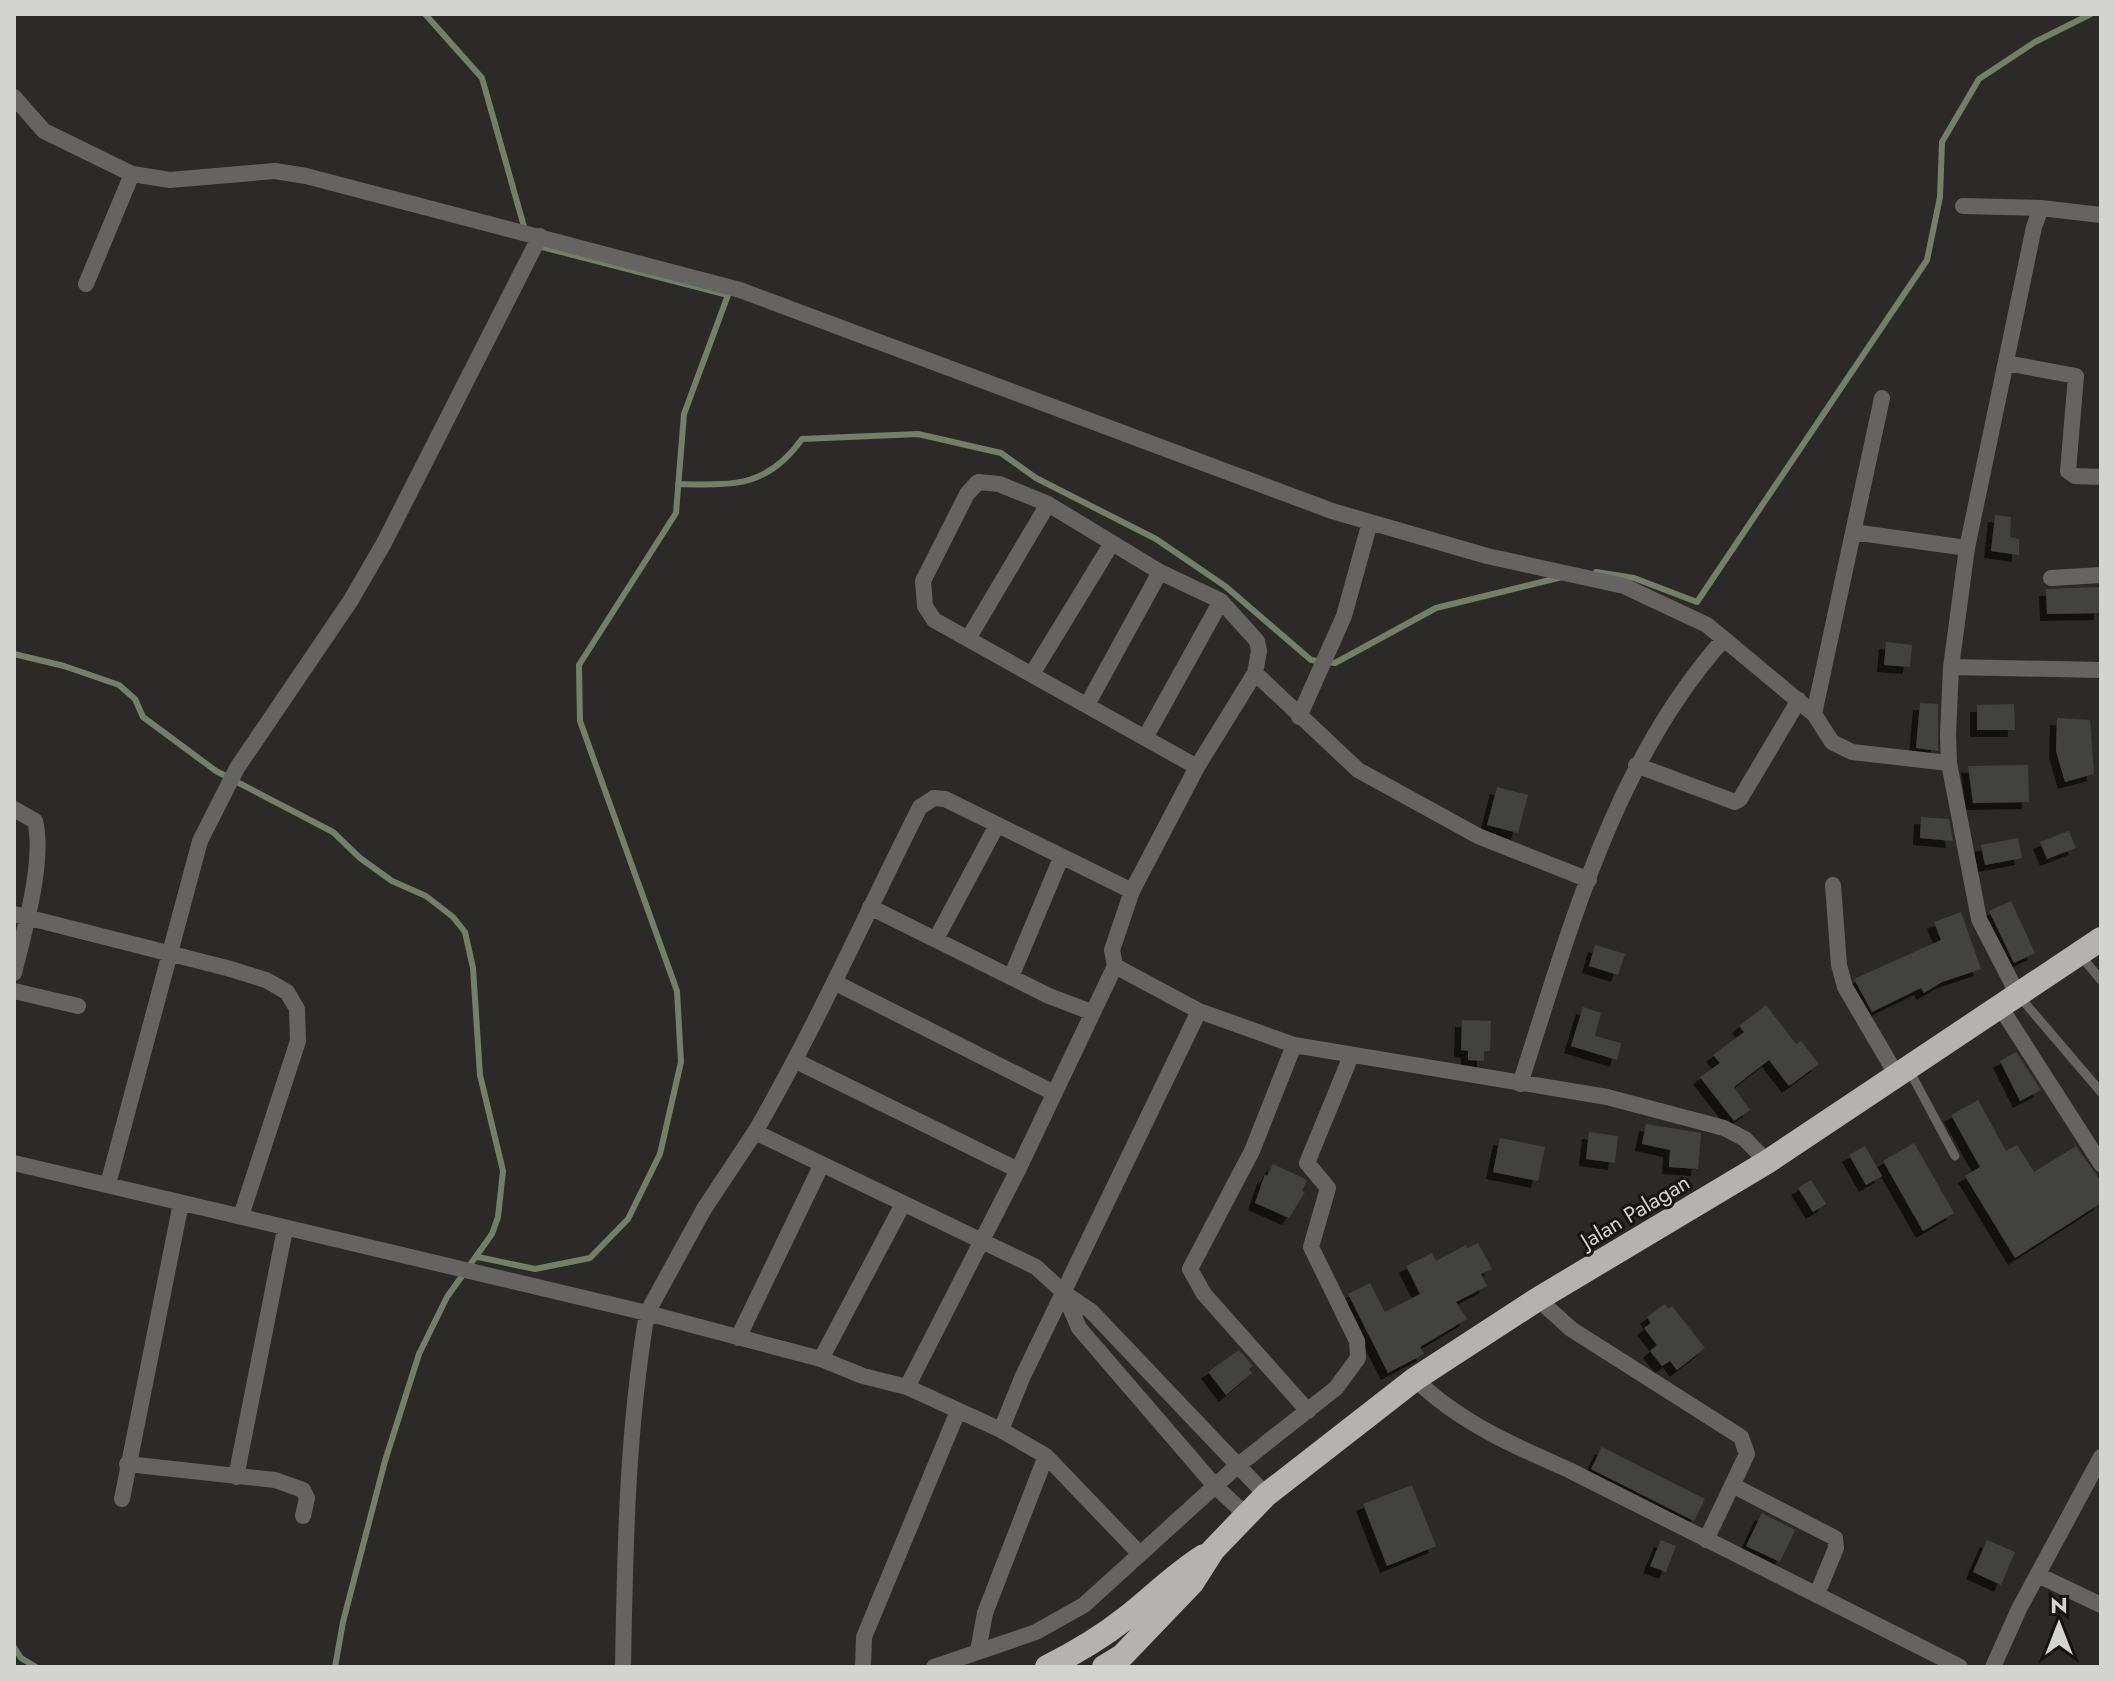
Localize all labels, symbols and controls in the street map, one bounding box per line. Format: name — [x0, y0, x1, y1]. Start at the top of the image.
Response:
street label: Jalan Palagan — [1572, 1166, 1696, 1258]
north arrow — [2019, 1585, 2099, 1665]
text: N — [2050, 1589, 2068, 1621]

